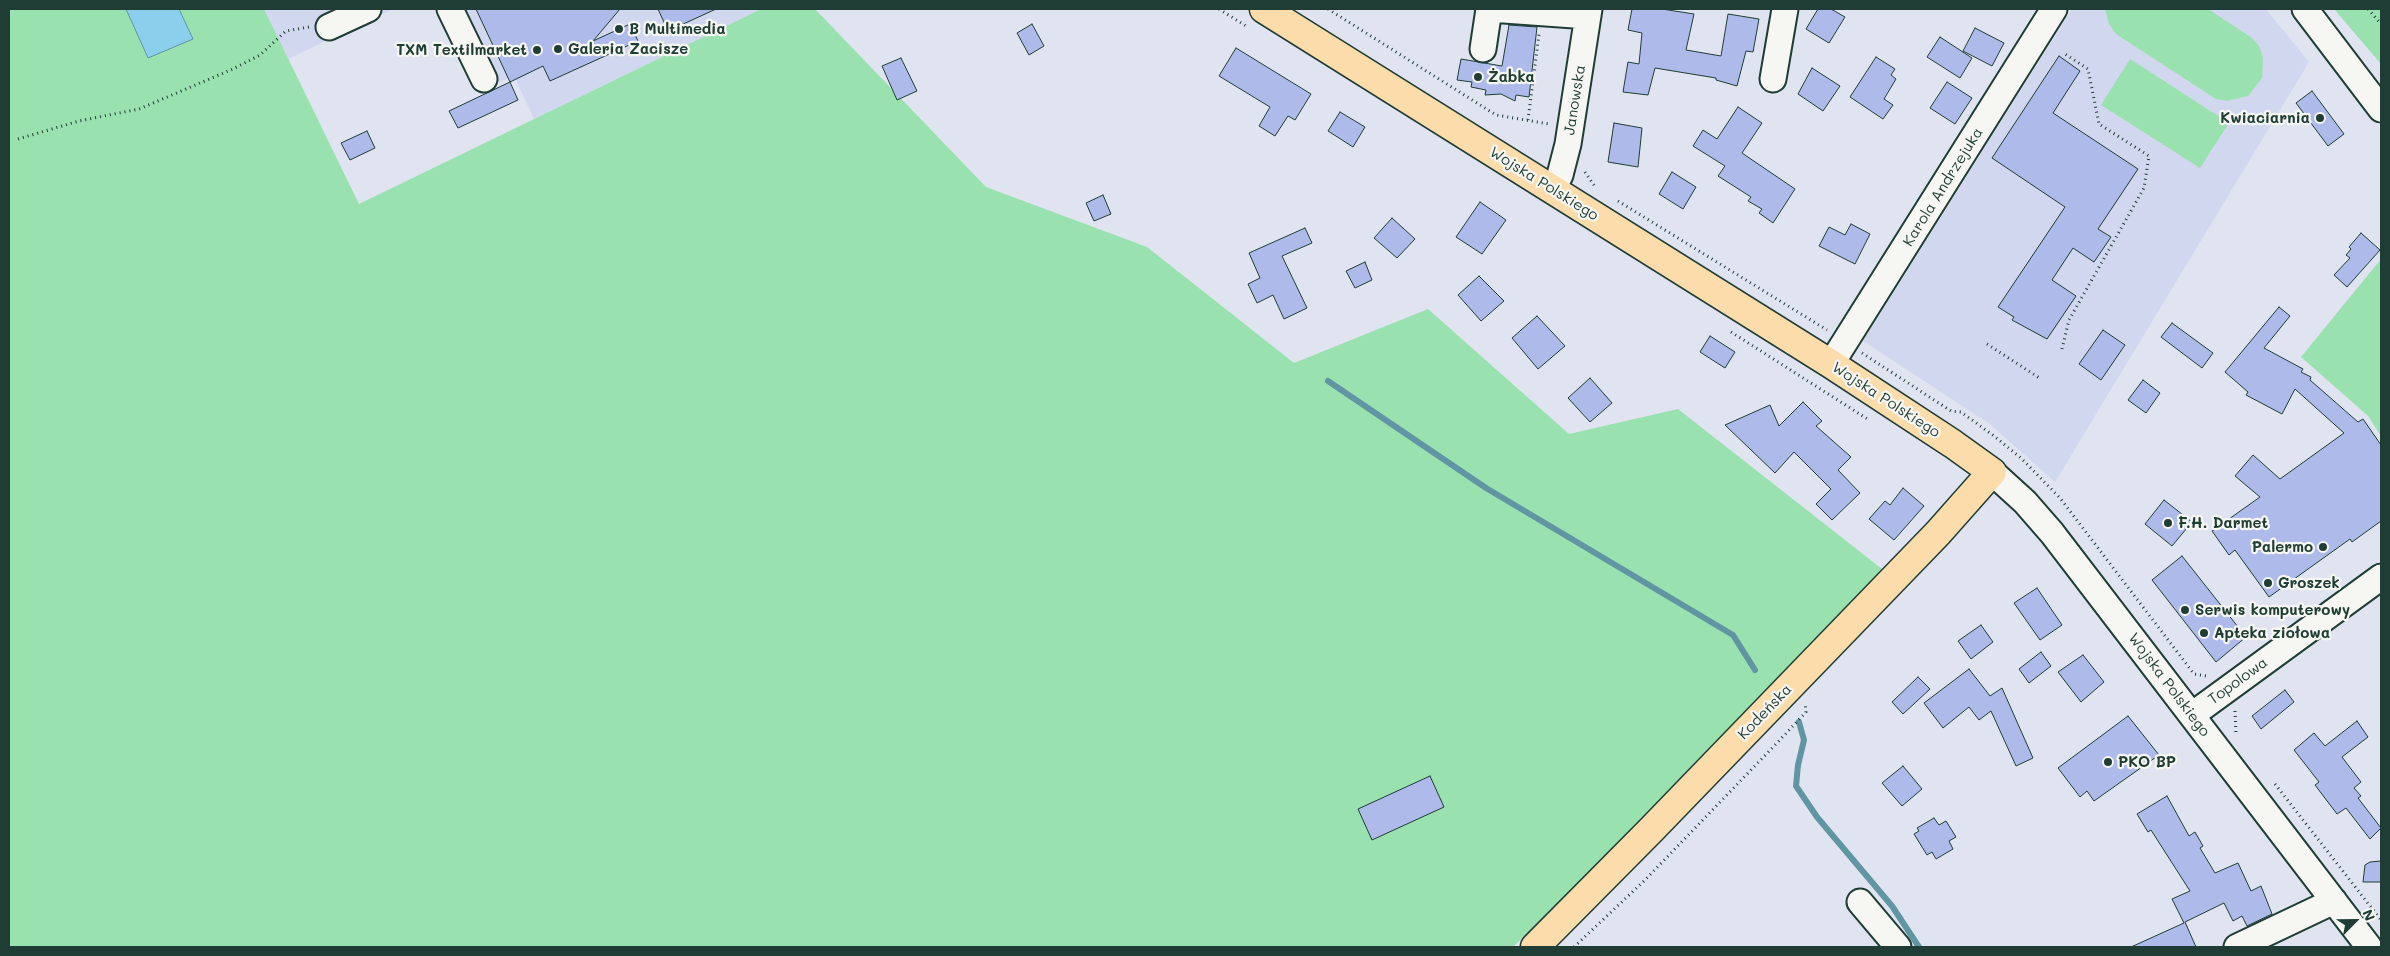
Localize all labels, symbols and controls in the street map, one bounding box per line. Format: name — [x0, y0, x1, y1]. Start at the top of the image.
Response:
place label: B Multimedia — [629, 20, 726, 38]
marker: B Multimedia — [613, 23, 625, 35]
place label: Galeria Zacisze — [568, 40, 688, 58]
place label: TXM Textilmarket — [396, 41, 527, 59]
marker: Galeria Zacisze — [552, 43, 564, 55]
marker: TXM Textilmarket — [531, 44, 543, 56]
street label: Janowska — [1561, 64, 1589, 136]
place label: Żabka — [1488, 68, 1535, 86]
marker: Żabka — [1472, 71, 1484, 83]
place label: Kwiaciarnia — [2220, 109, 2310, 127]
marker: Kwiaciarnia — [2314, 112, 2326, 124]
street label: Karola Andrzejuka — [1899, 124, 1987, 250]
street label: Wojska Polskiego — [1486, 143, 1602, 225]
street label: Wojska Polskiego — [1829, 358, 1943, 442]
place label: F.H. Darmet — [2178, 514, 2268, 532]
marker: F.H. Darmet — [2162, 517, 2174, 529]
place label: Palermo — [2252, 538, 2313, 556]
marker: Palermo — [2317, 541, 2329, 553]
place label: Groszek — [2278, 574, 2340, 592]
marker: Groszek — [2262, 577, 2274, 589]
place label: Serwis komputerowy — [2195, 601, 2350, 619]
marker: Serwis komputerowy — [2179, 604, 2191, 616]
place label: Apteka ziołowa — [2214, 624, 2330, 642]
marker: Apteka ziołowa — [2198, 627, 2210, 639]
street label: Wojska Polskiego — [2124, 630, 2214, 740]
street label: Topolowa — [2205, 653, 2271, 709]
street label: Kodeńska — [1734, 681, 1796, 743]
place label: PKO BP — [2118, 753, 2176, 771]
marker: PKO BP — [2102, 756, 2114, 768]
north arrow — [2330, 896, 2380, 946]
text: N — [2358, 906, 2380, 924]

